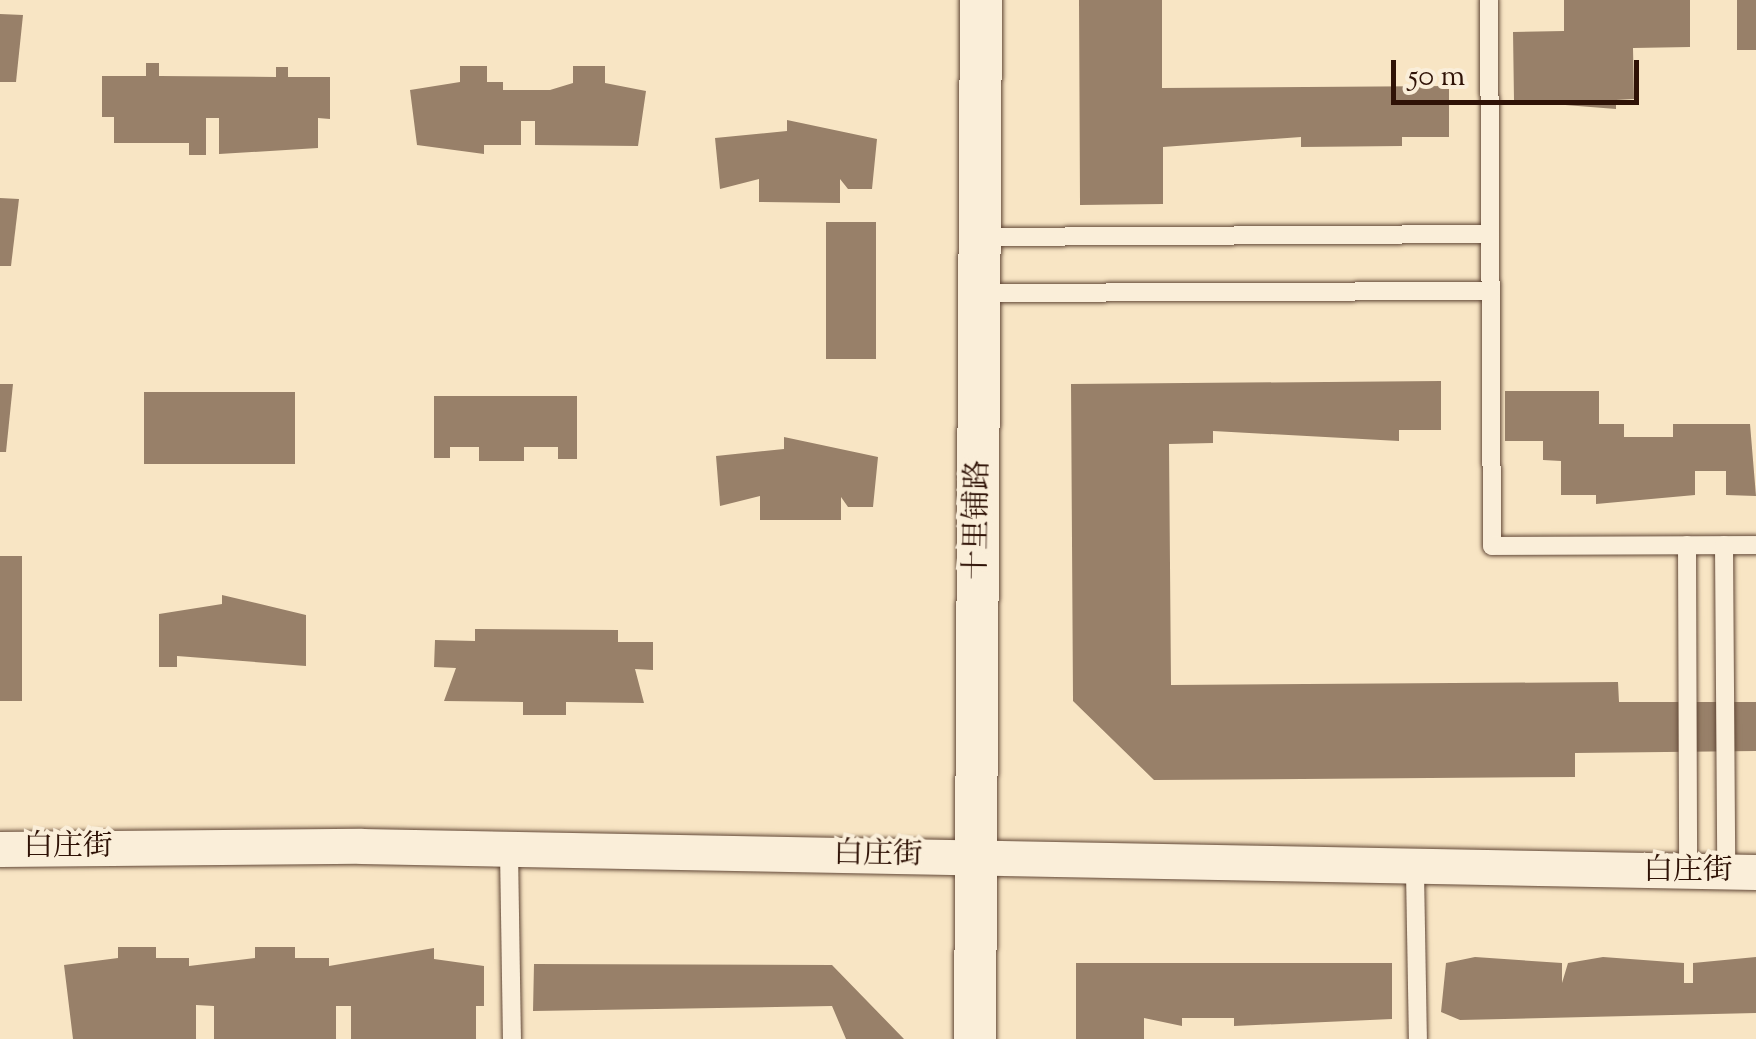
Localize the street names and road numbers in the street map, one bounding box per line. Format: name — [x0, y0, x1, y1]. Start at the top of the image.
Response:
street label: 十里铺路 — [960, 460, 998, 580]
street label: 白庄街 — [23, 830, 113, 866]
street label: 白庄街 — [833, 837, 923, 875]
street label: 白庄街 — [1643, 854, 1733, 890]

